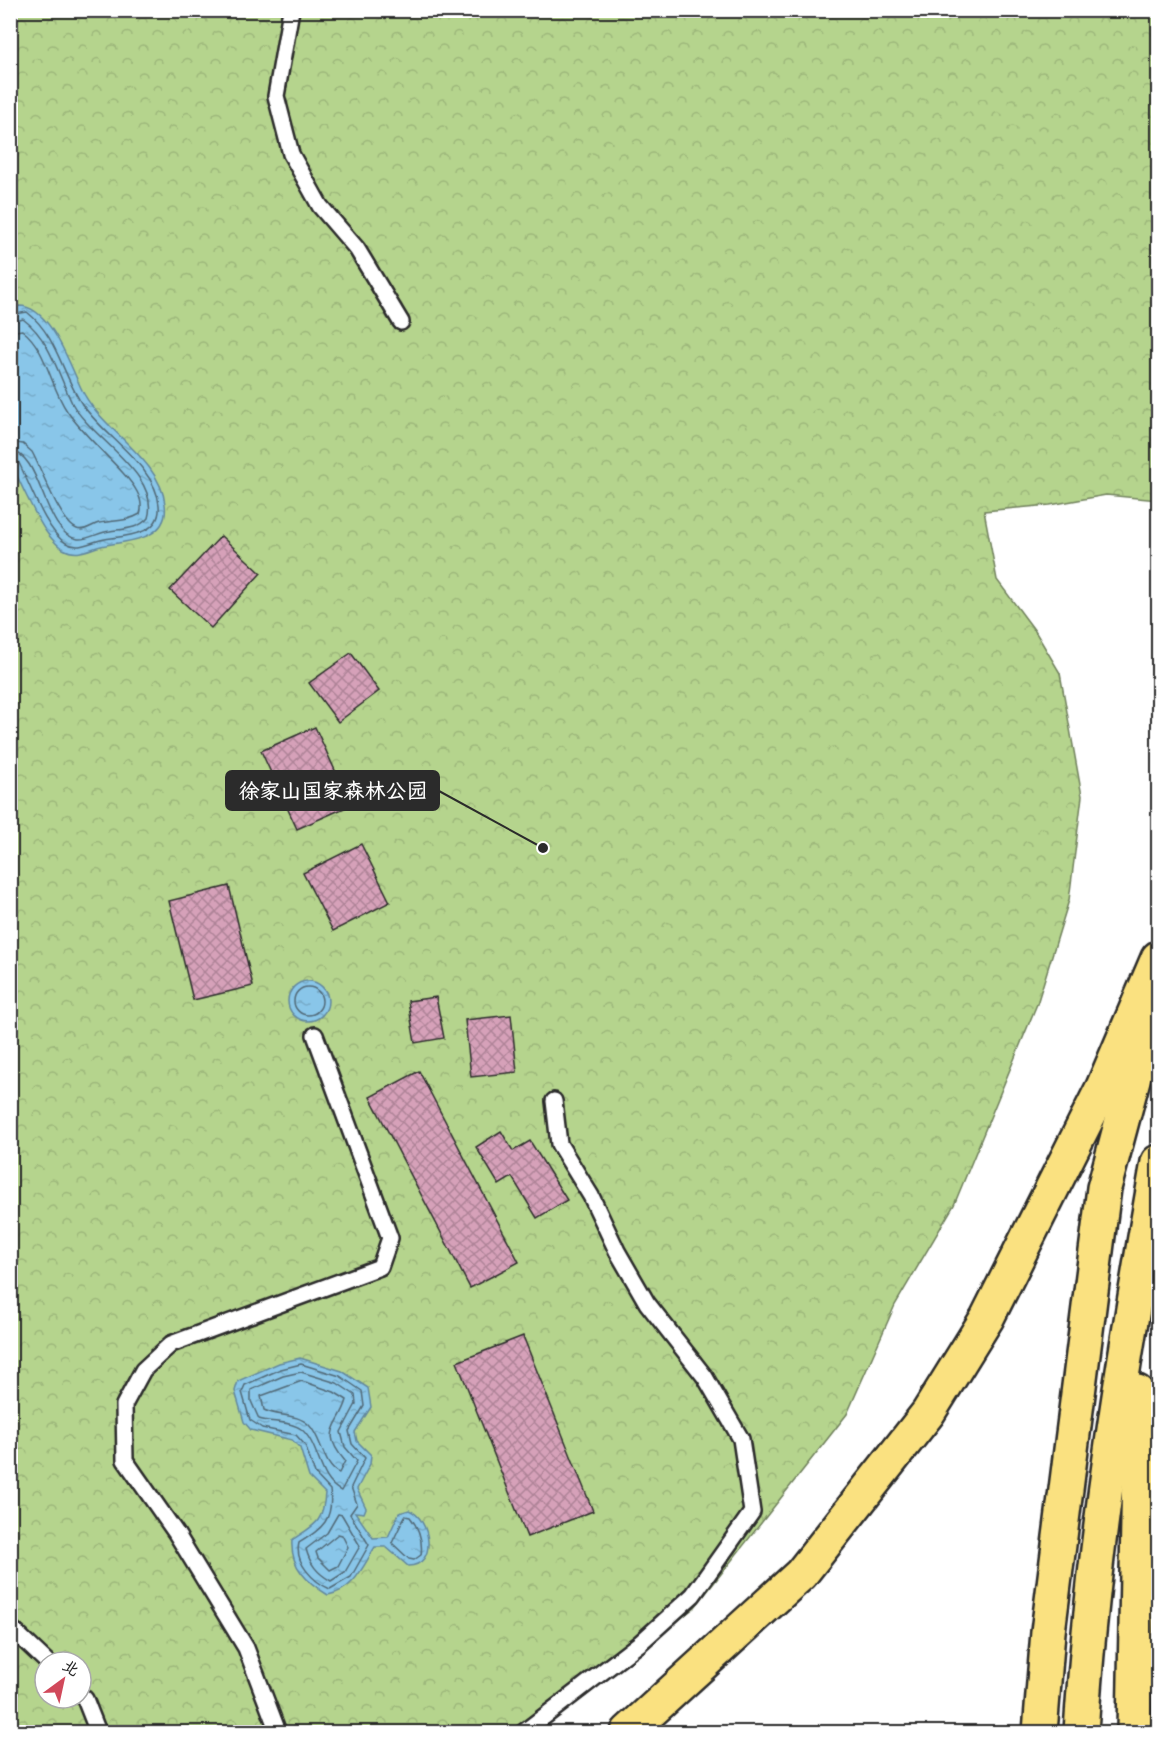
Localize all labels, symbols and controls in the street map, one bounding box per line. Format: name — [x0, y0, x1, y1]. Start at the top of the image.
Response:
callout: 徐家山国家森林公园 — [226, 771, 439, 810]
text: 徐家山国家森林公园 — [239, 777, 428, 804]
north arrow — [33, 1650, 93, 1710]
text: 北 — [59, 1655, 83, 1680]

